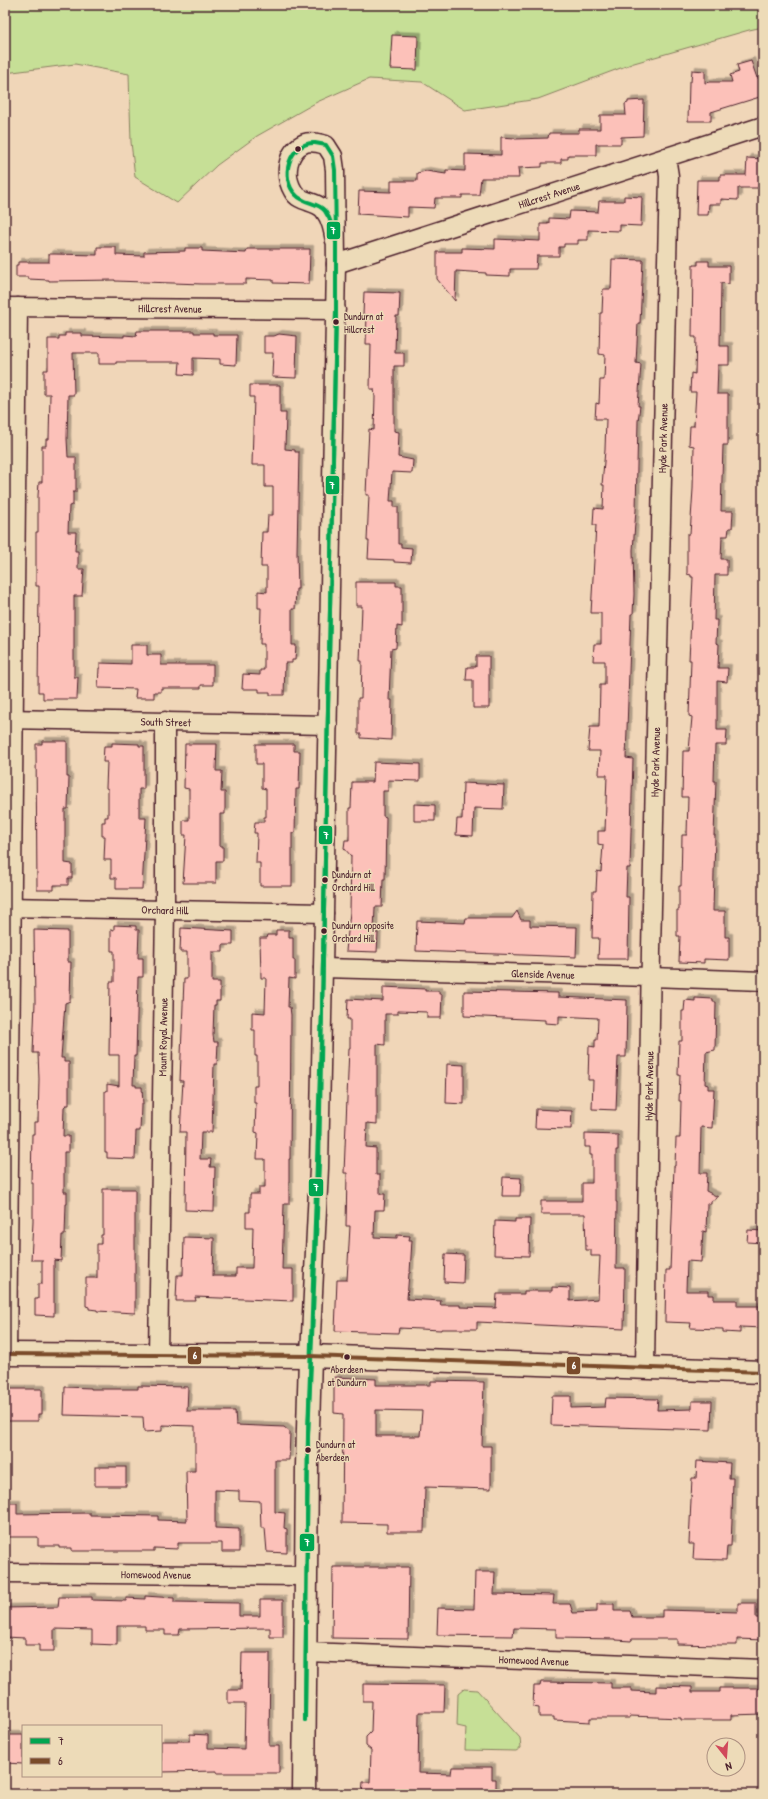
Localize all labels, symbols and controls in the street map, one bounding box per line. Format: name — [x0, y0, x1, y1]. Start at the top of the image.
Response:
unlabelled marker — [293, 144, 303, 154]
street label: Hillcrest Avenue — [517, 178, 582, 212]
line badge: 7 — [326, 221, 341, 240]
text: 7 — [329, 223, 336, 237]
street label: Hillcrest Avenue — [138, 301, 203, 316]
place label: Dundurn at Hillcrest — [344, 310, 384, 336]
marker: Dundurn at Hillcrest — [331, 317, 341, 327]
street label: Hyde Park Avenue — [655, 402, 671, 473]
line badge: 7 — [325, 475, 340, 495]
text: 7 — [328, 478, 335, 492]
street label: South Street — [141, 715, 192, 729]
street label: Hyde Park Avenue — [648, 726, 663, 797]
line badge: 7 — [318, 825, 333, 845]
text: 7 — [322, 828, 329, 842]
place label: Dundurn at Orchard Hill — [332, 868, 375, 894]
marker: Dundurn at Orchard Hill — [320, 875, 330, 885]
street label: Orchard Hill — [141, 903, 189, 917]
place label: Dundurn opposite Orchard Hill — [332, 919, 394, 945]
marker: Dundurn opposite Orchard Hill — [319, 926, 329, 936]
street label: Glenside Avenue — [511, 966, 575, 982]
street label: Mount Royal Avenue — [155, 997, 171, 1076]
street label: Hyde Park Avenue — [642, 1050, 657, 1121]
line badge: 7 — [308, 1178, 324, 1197]
text: 7 — [312, 1180, 319, 1194]
line badge: 6 — [187, 1346, 202, 1365]
text: 6 — [193, 1348, 198, 1362]
marker: Aberdeen at Dundurn — [342, 1352, 352, 1362]
line badge: 6 — [566, 1356, 581, 1375]
text: 6 — [572, 1358, 577, 1372]
place label: Aberdeen at Dundurn — [327, 1363, 367, 1389]
place label: Dundurn at Aberdeen — [316, 1438, 356, 1464]
marker: Dundurn at Aberdeen — [303, 1445, 313, 1455]
line badge: 7 — [299, 1533, 315, 1552]
text: 7 — [303, 1535, 310, 1549]
street label: Homewood Avenue — [121, 1567, 192, 1582]
street label: Homewood Avenue — [498, 1652, 570, 1669]
legend — [22, 1725, 162, 1777]
text: 7 — [58, 1732, 64, 1749]
north arrow — [706, 1737, 746, 1777]
text: 6 — [58, 1752, 63, 1769]
text: N — [724, 1759, 734, 1774]

